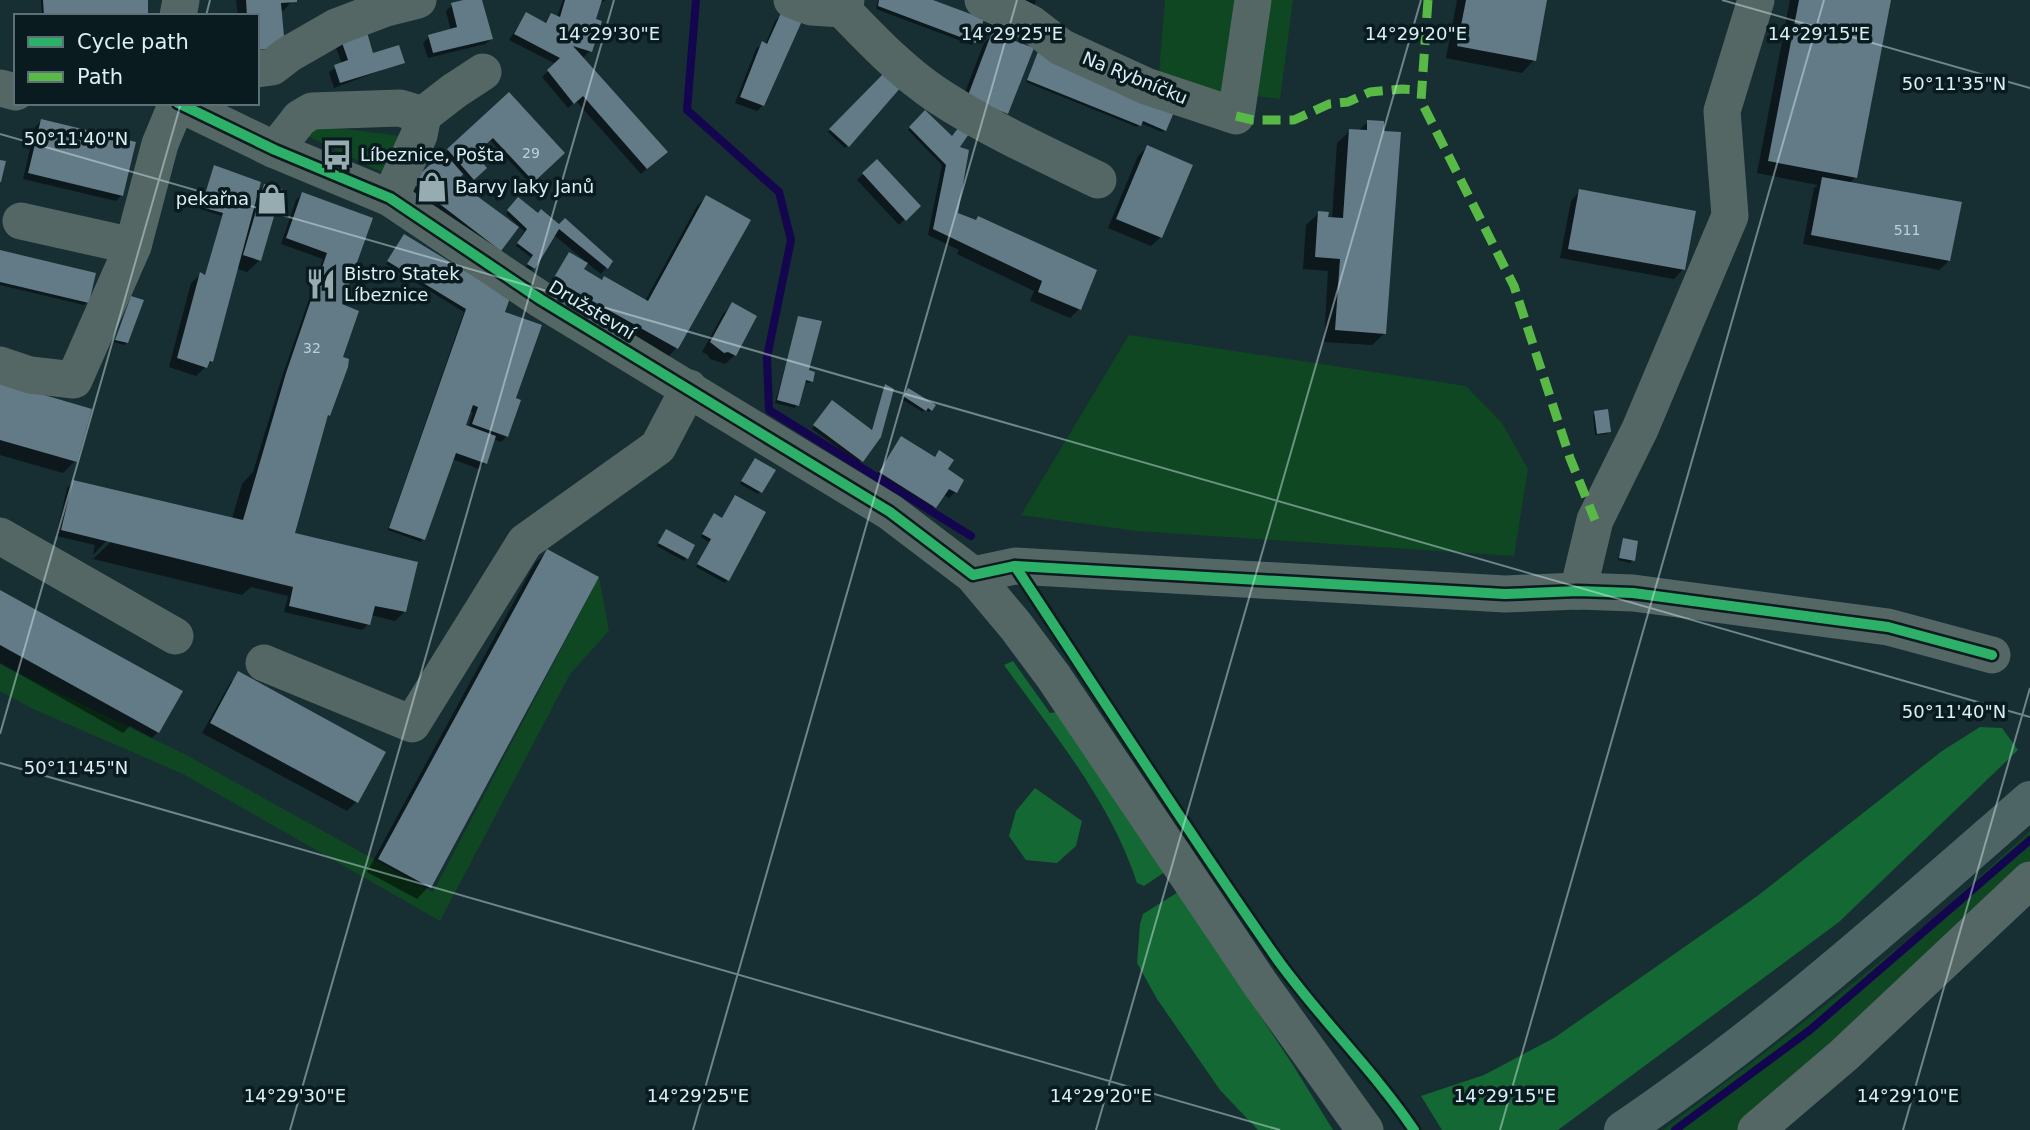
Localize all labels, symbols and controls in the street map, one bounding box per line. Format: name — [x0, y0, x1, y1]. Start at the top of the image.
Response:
legend — [14, 14, 259, 105]
text: 14°29'30"E — [558, 23, 660, 44]
text: 14°29'25"E — [961, 23, 1063, 44]
text: 14°29'20"E — [1365, 23, 1467, 44]
text: 14°29'15"E — [1768, 23, 1870, 44]
text: Cycle path — [77, 30, 189, 54]
street label: Na Rybníčku — [1080, 47, 1191, 108]
text: Path — [77, 65, 123, 89]
text: 50°11'35"N — [1902, 73, 2006, 94]
text: 50°11'40"N — [24, 128, 128, 149]
bus stop icon: Líbeznice, Pošta — [320, 138, 354, 172]
place label: Líbeznice, Pošta — [360, 144, 505, 165]
house number: 29 — [522, 145, 540, 161]
shop icon: Barvy laky Janů — [415, 170, 449, 204]
place label: Barvy laky Janů — [455, 176, 594, 197]
shop icon: pekařna — [255, 182, 289, 216]
place label: pekařna — [176, 188, 249, 209]
house number: 511 — [1894, 222, 1920, 238]
place label: Bistro Statek Líbeznice — [344, 263, 460, 305]
restaurant icon: Bistro Statek Líbeznice — [304, 267, 338, 301]
street label: Družstevní — [545, 276, 640, 344]
house number: 32 — [303, 340, 321, 356]
text: 50°11'40"N — [1902, 701, 2006, 722]
text: 50°11'45"N — [24, 757, 128, 778]
text: 14°29'30"E — [244, 1085, 346, 1106]
text: 14°29'25"E — [647, 1085, 749, 1106]
text: 14°29'20"E — [1050, 1085, 1152, 1106]
text: 14°29'15"E — [1454, 1085, 1556, 1106]
text: 14°29'10"E — [1857, 1085, 1959, 1106]

